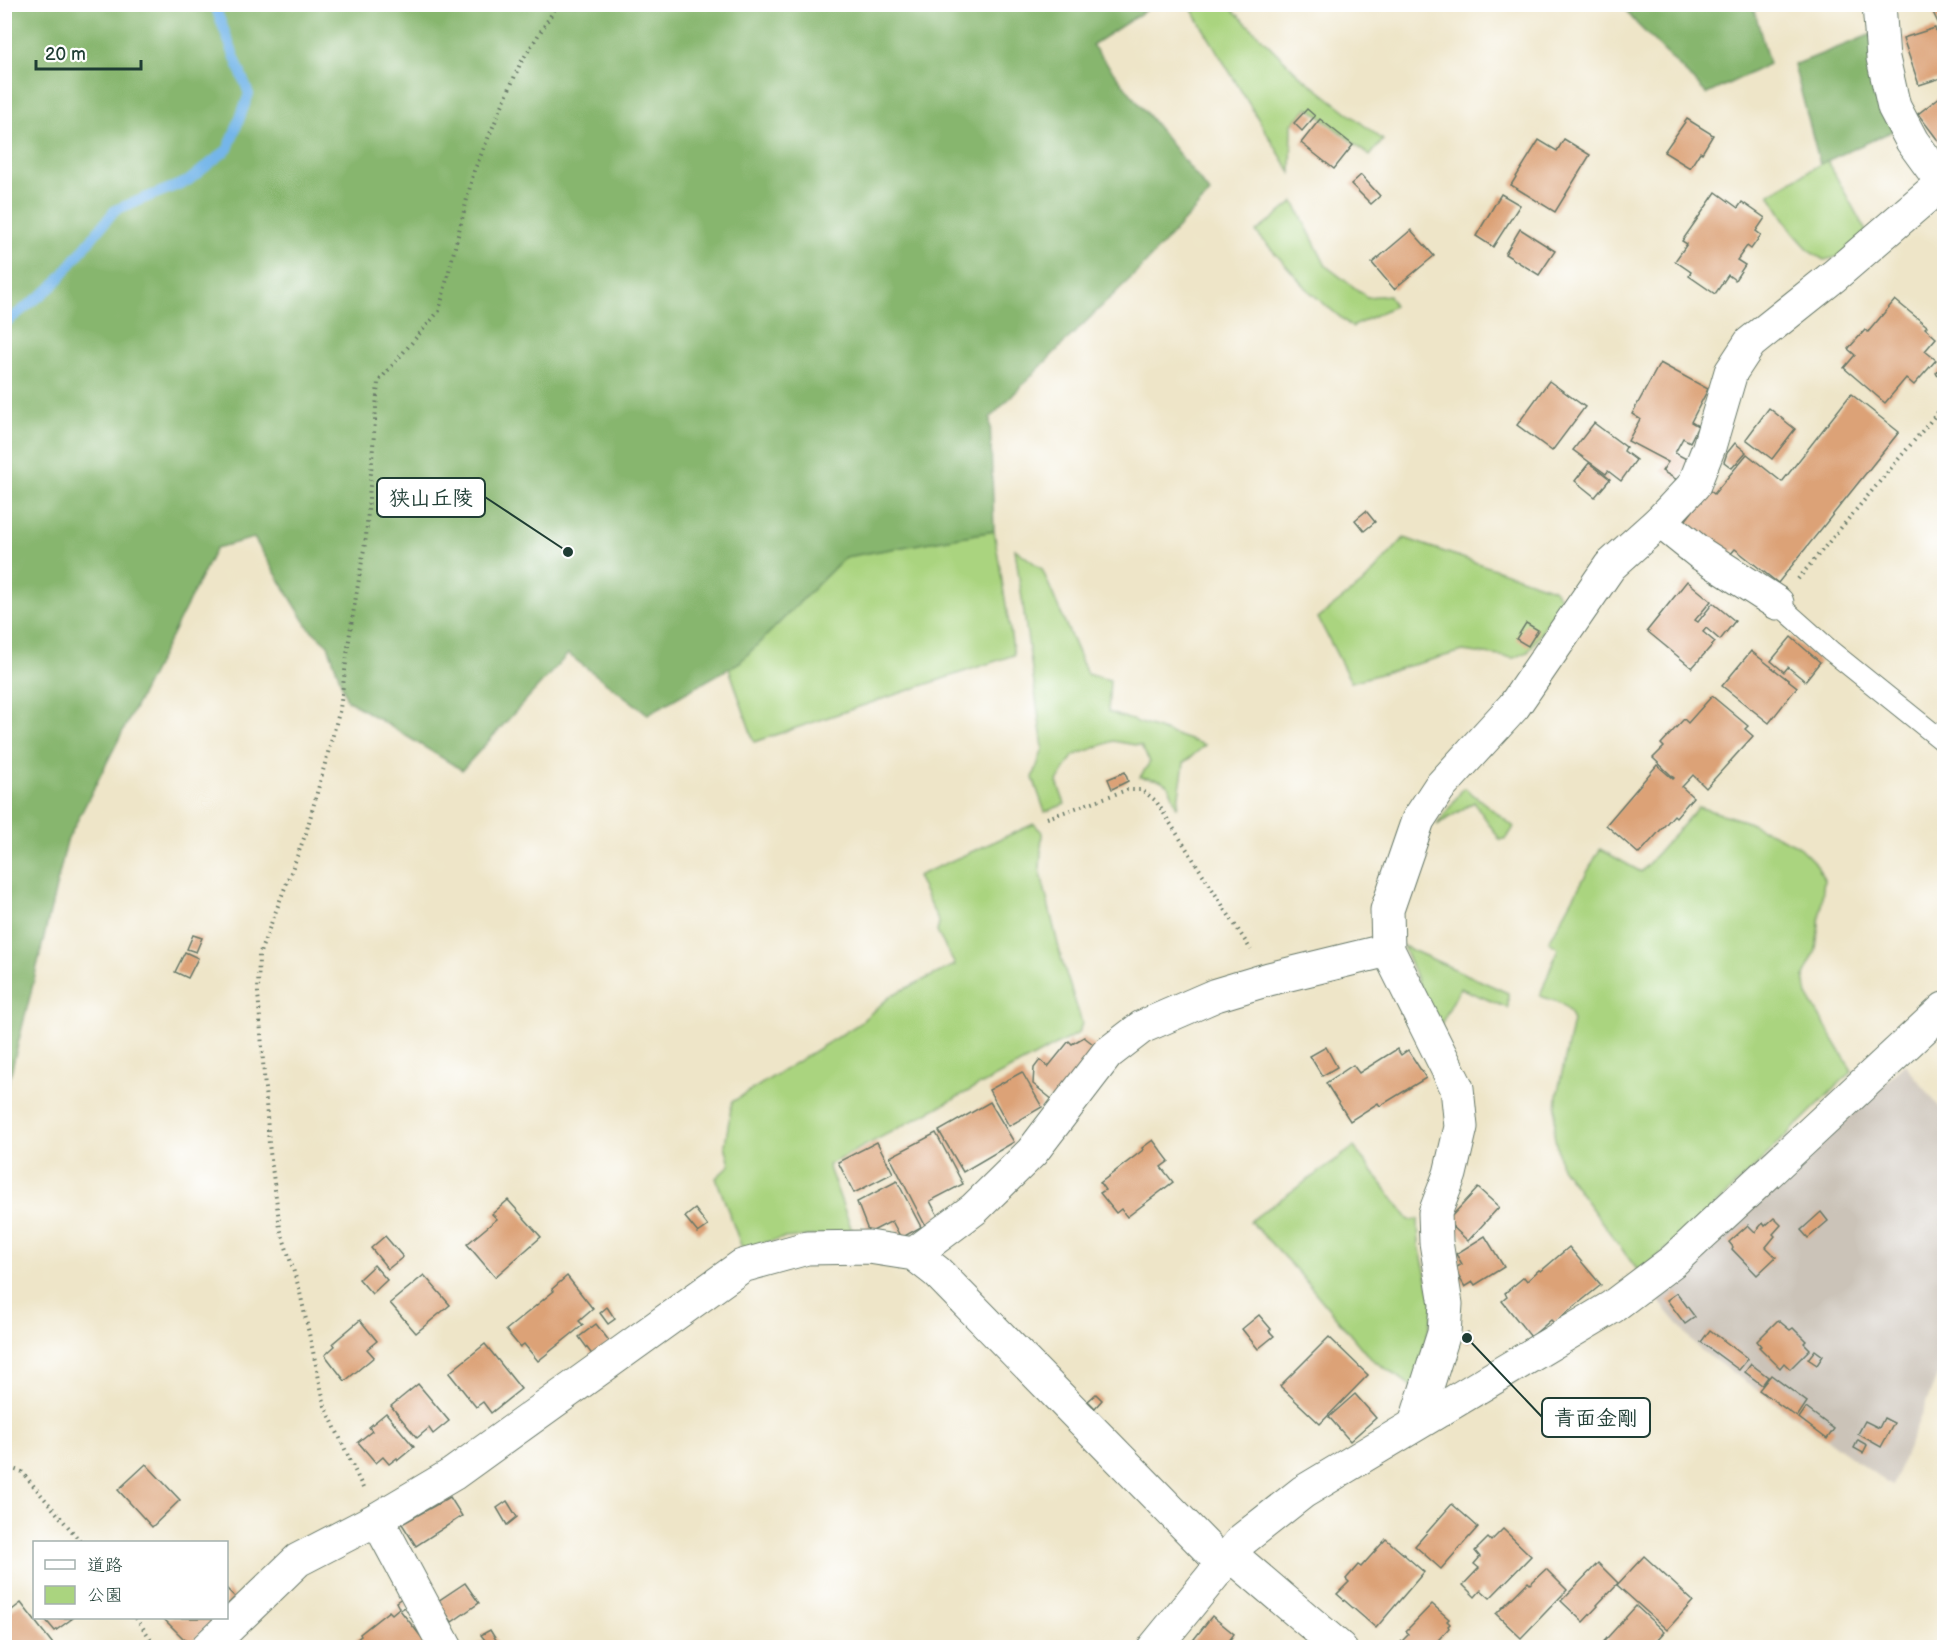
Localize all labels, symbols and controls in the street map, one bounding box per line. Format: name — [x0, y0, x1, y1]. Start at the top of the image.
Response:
scale bar — [36, 33, 141, 71]
text: 20 m — [45, 44, 86, 65]
callout: 狭山丘陵 — [377, 478, 485, 517]
text: 狭山丘陵 — [389, 486, 473, 511]
callout: 青面金剛 — [1542, 1398, 1650, 1437]
text: 青面金剛 — [1554, 1406, 1638, 1431]
legend — [33, 1541, 228, 1619]
text: 道路 — [87, 1555, 123, 1576]
text: 公園 — [87, 1585, 123, 1606]

